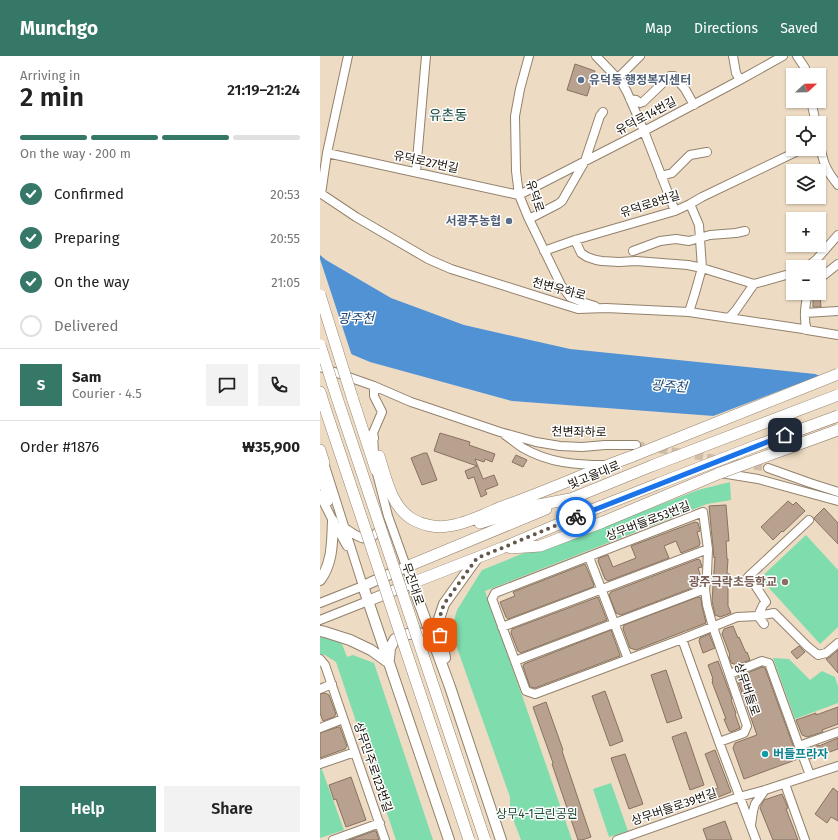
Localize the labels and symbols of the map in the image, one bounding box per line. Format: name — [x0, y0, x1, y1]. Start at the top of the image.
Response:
north arrow — [786, 68, 826, 108]
place label: 유덕동 행정복지센터 — [589, 73, 691, 87]
marker: 유덕동 행정복지센터 — [576, 75, 586, 85]
street label: 유덕로14번길 — [613, 94, 679, 138]
district label: 유촌동 — [429, 107, 467, 124]
street label: 유덕로27번길 — [392, 148, 460, 176]
street label: 유덕로 — [523, 178, 547, 214]
street label: 유덕로8번길 — [618, 188, 682, 220]
place label: 서광주농협 — [446, 214, 501, 228]
marker: 서광주농협 — [504, 216, 514, 226]
street label: 천변우하로 — [531, 275, 587, 303]
water label: 광주천 — [338, 311, 375, 326]
water label: 광주천 — [651, 377, 688, 395]
pin — [768, 418, 802, 452]
street label: 천변좌하로 — [551, 425, 607, 439]
street label: 빛고을대로 — [566, 458, 622, 492]
courier — [556, 497, 596, 537]
street label: 상무버들로53번길 — [604, 498, 692, 544]
street label: 무진대로 — [399, 561, 427, 607]
place label: 광주극락초등학교 — [689, 575, 777, 589]
marker: 광주극락초등학교 — [780, 577, 790, 587]
pin — [423, 618, 457, 652]
street label: 상무버들로 — [731, 661, 763, 717]
street label: 상무민주로123번길 — [351, 720, 395, 814]
place label: 버들프라자 — [773, 747, 828, 761]
marker: 버들프라자 — [760, 749, 770, 759]
street label: 상무버들로39번길 — [629, 786, 719, 828]
park label: 상무4-1근린공원 — [496, 807, 578, 821]

